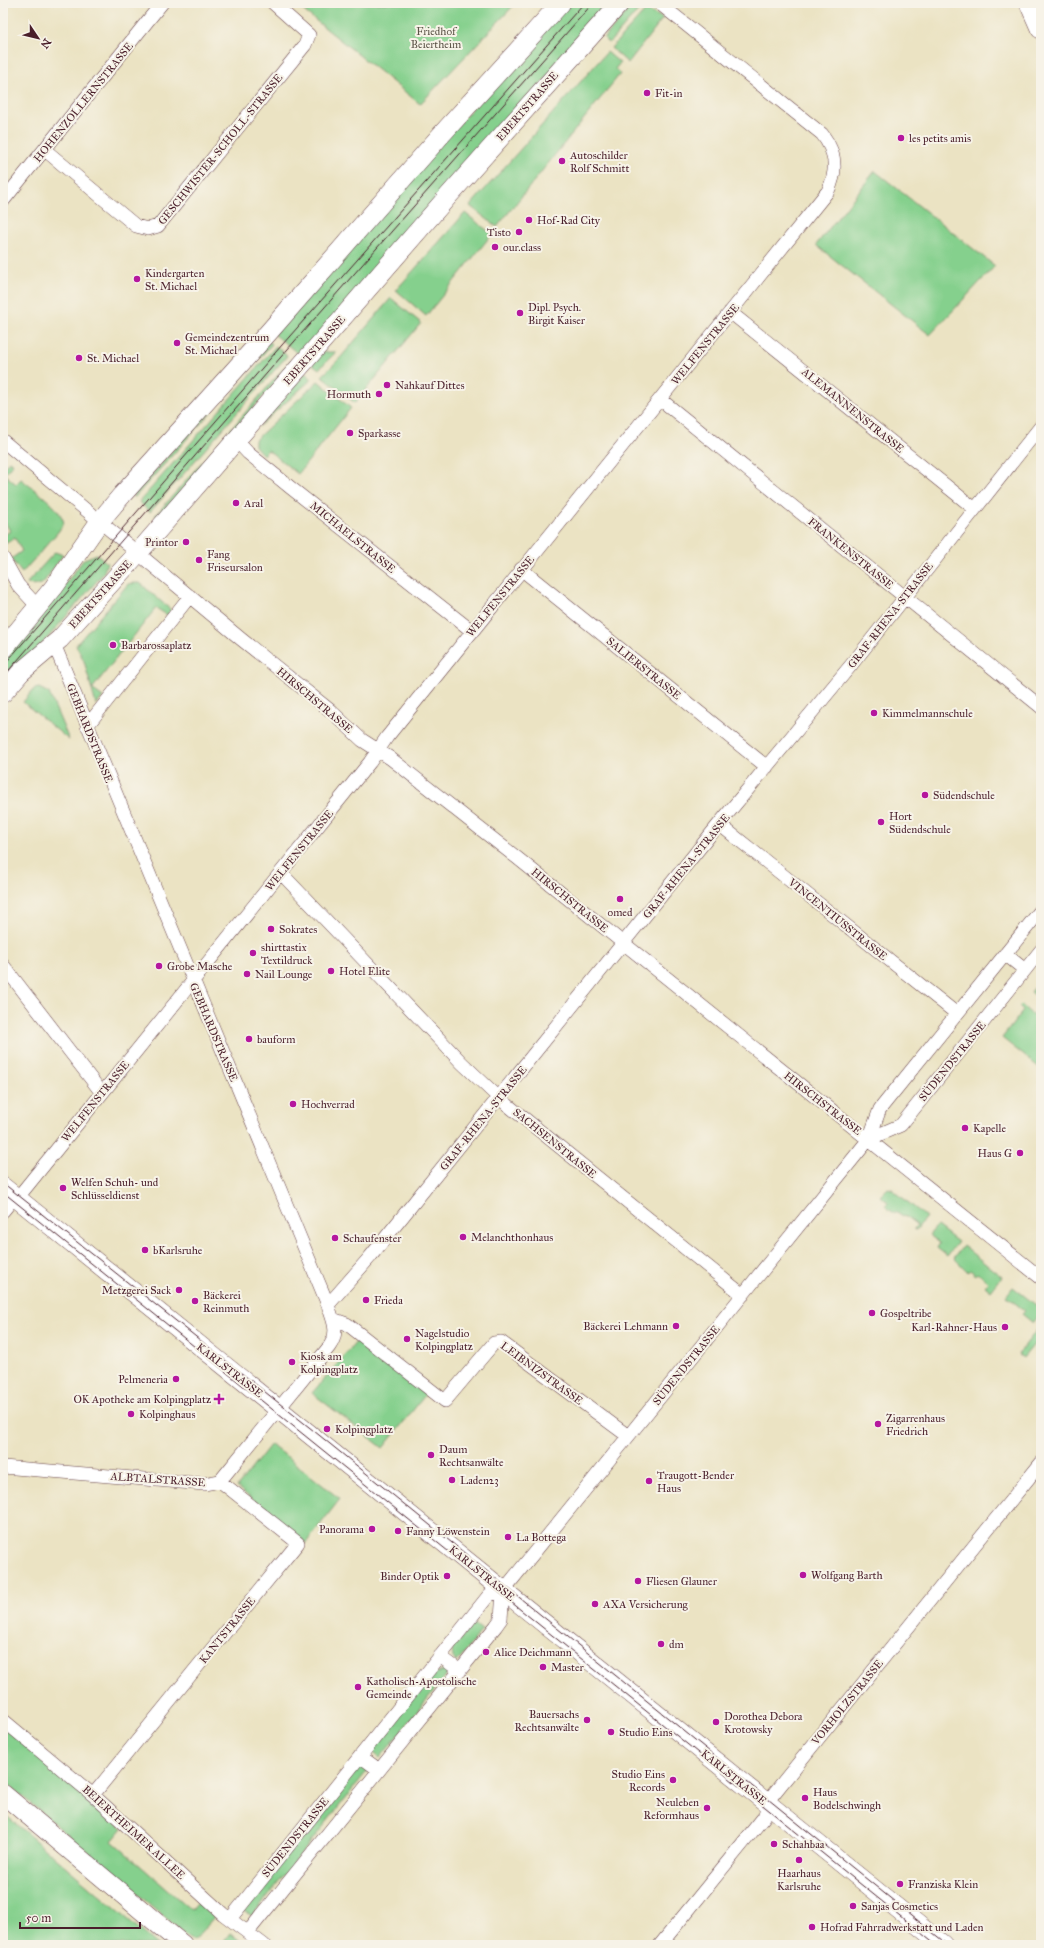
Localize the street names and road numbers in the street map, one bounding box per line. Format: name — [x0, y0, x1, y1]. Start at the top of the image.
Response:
street label: HOHENZOLLERNSTRASSE — [31, 39, 135, 165]
street label: EBERTSTRASSE — [494, 69, 561, 144]
street label: GESCHWISTER-SCHOLL-STRASSE — [155, 71, 285, 227]
street label: WELFENSTRASSE — [669, 301, 742, 387]
street label: EBERTSTRASSE — [281, 313, 348, 388]
street label: ALEMANNENSTRASSE — [798, 365, 906, 456]
street label: MICHAELSTRASSE — [307, 499, 398, 576]
street label: FRANKENSTRASSE — [805, 515, 896, 592]
street label: WELFENSTRASSE — [464, 553, 537, 639]
street label: EBERTSTRASSE — [66, 557, 135, 631]
street label: GRAF-RHENA-STRASSE — [845, 560, 936, 671]
street label: SALIERSTRASSE — [604, 634, 684, 702]
street label: HIRSCHSTRASSE — [274, 665, 355, 736]
street label: GEBHARDSTRASSE — [64, 682, 115, 785]
street label: WELFENSTRASSE — [263, 807, 336, 893]
street label: GRAF-RHENA-STRASSE — [640, 811, 733, 921]
street label: HIRSCHSTRASSE — [529, 865, 611, 935]
street label: VINCENTIUSSTRASSE — [785, 875, 890, 963]
street label: GEBHARDSTRASSE — [187, 981, 240, 1084]
street label: SÜDENDSTRASSE — [915, 1018, 989, 1104]
street label: WELFENSTRASSE — [59, 1058, 132, 1144]
street label: GRAF-RHENA-STRASSE — [437, 1063, 530, 1173]
street label: HIRSCHSTRASSE — [781, 1069, 864, 1138]
street label: SACHSENSTRASSE — [510, 1106, 599, 1181]
street label: SÜDENDSTRASSE — [649, 1322, 723, 1408]
street label: LEIBNIZSTRASSE — [498, 1339, 585, 1408]
street label: KARLSTRASSE — [194, 1340, 266, 1400]
street label: ALBTALSTRASSE — [109, 1470, 206, 1489]
street label: KARLSTRASSE — [446, 1543, 517, 1604]
street label: KANTSTRASSE — [197, 1594, 258, 1666]
street label: VORHOLZSTRASSE — [808, 1657, 886, 1748]
street label: KARLSTRASSE — [698, 1747, 769, 1808]
street label: BEIERTHEIMER ALLEE — [80, 1783, 188, 1882]
street label: SÜDENDSTRASSE — [258, 1794, 332, 1880]

